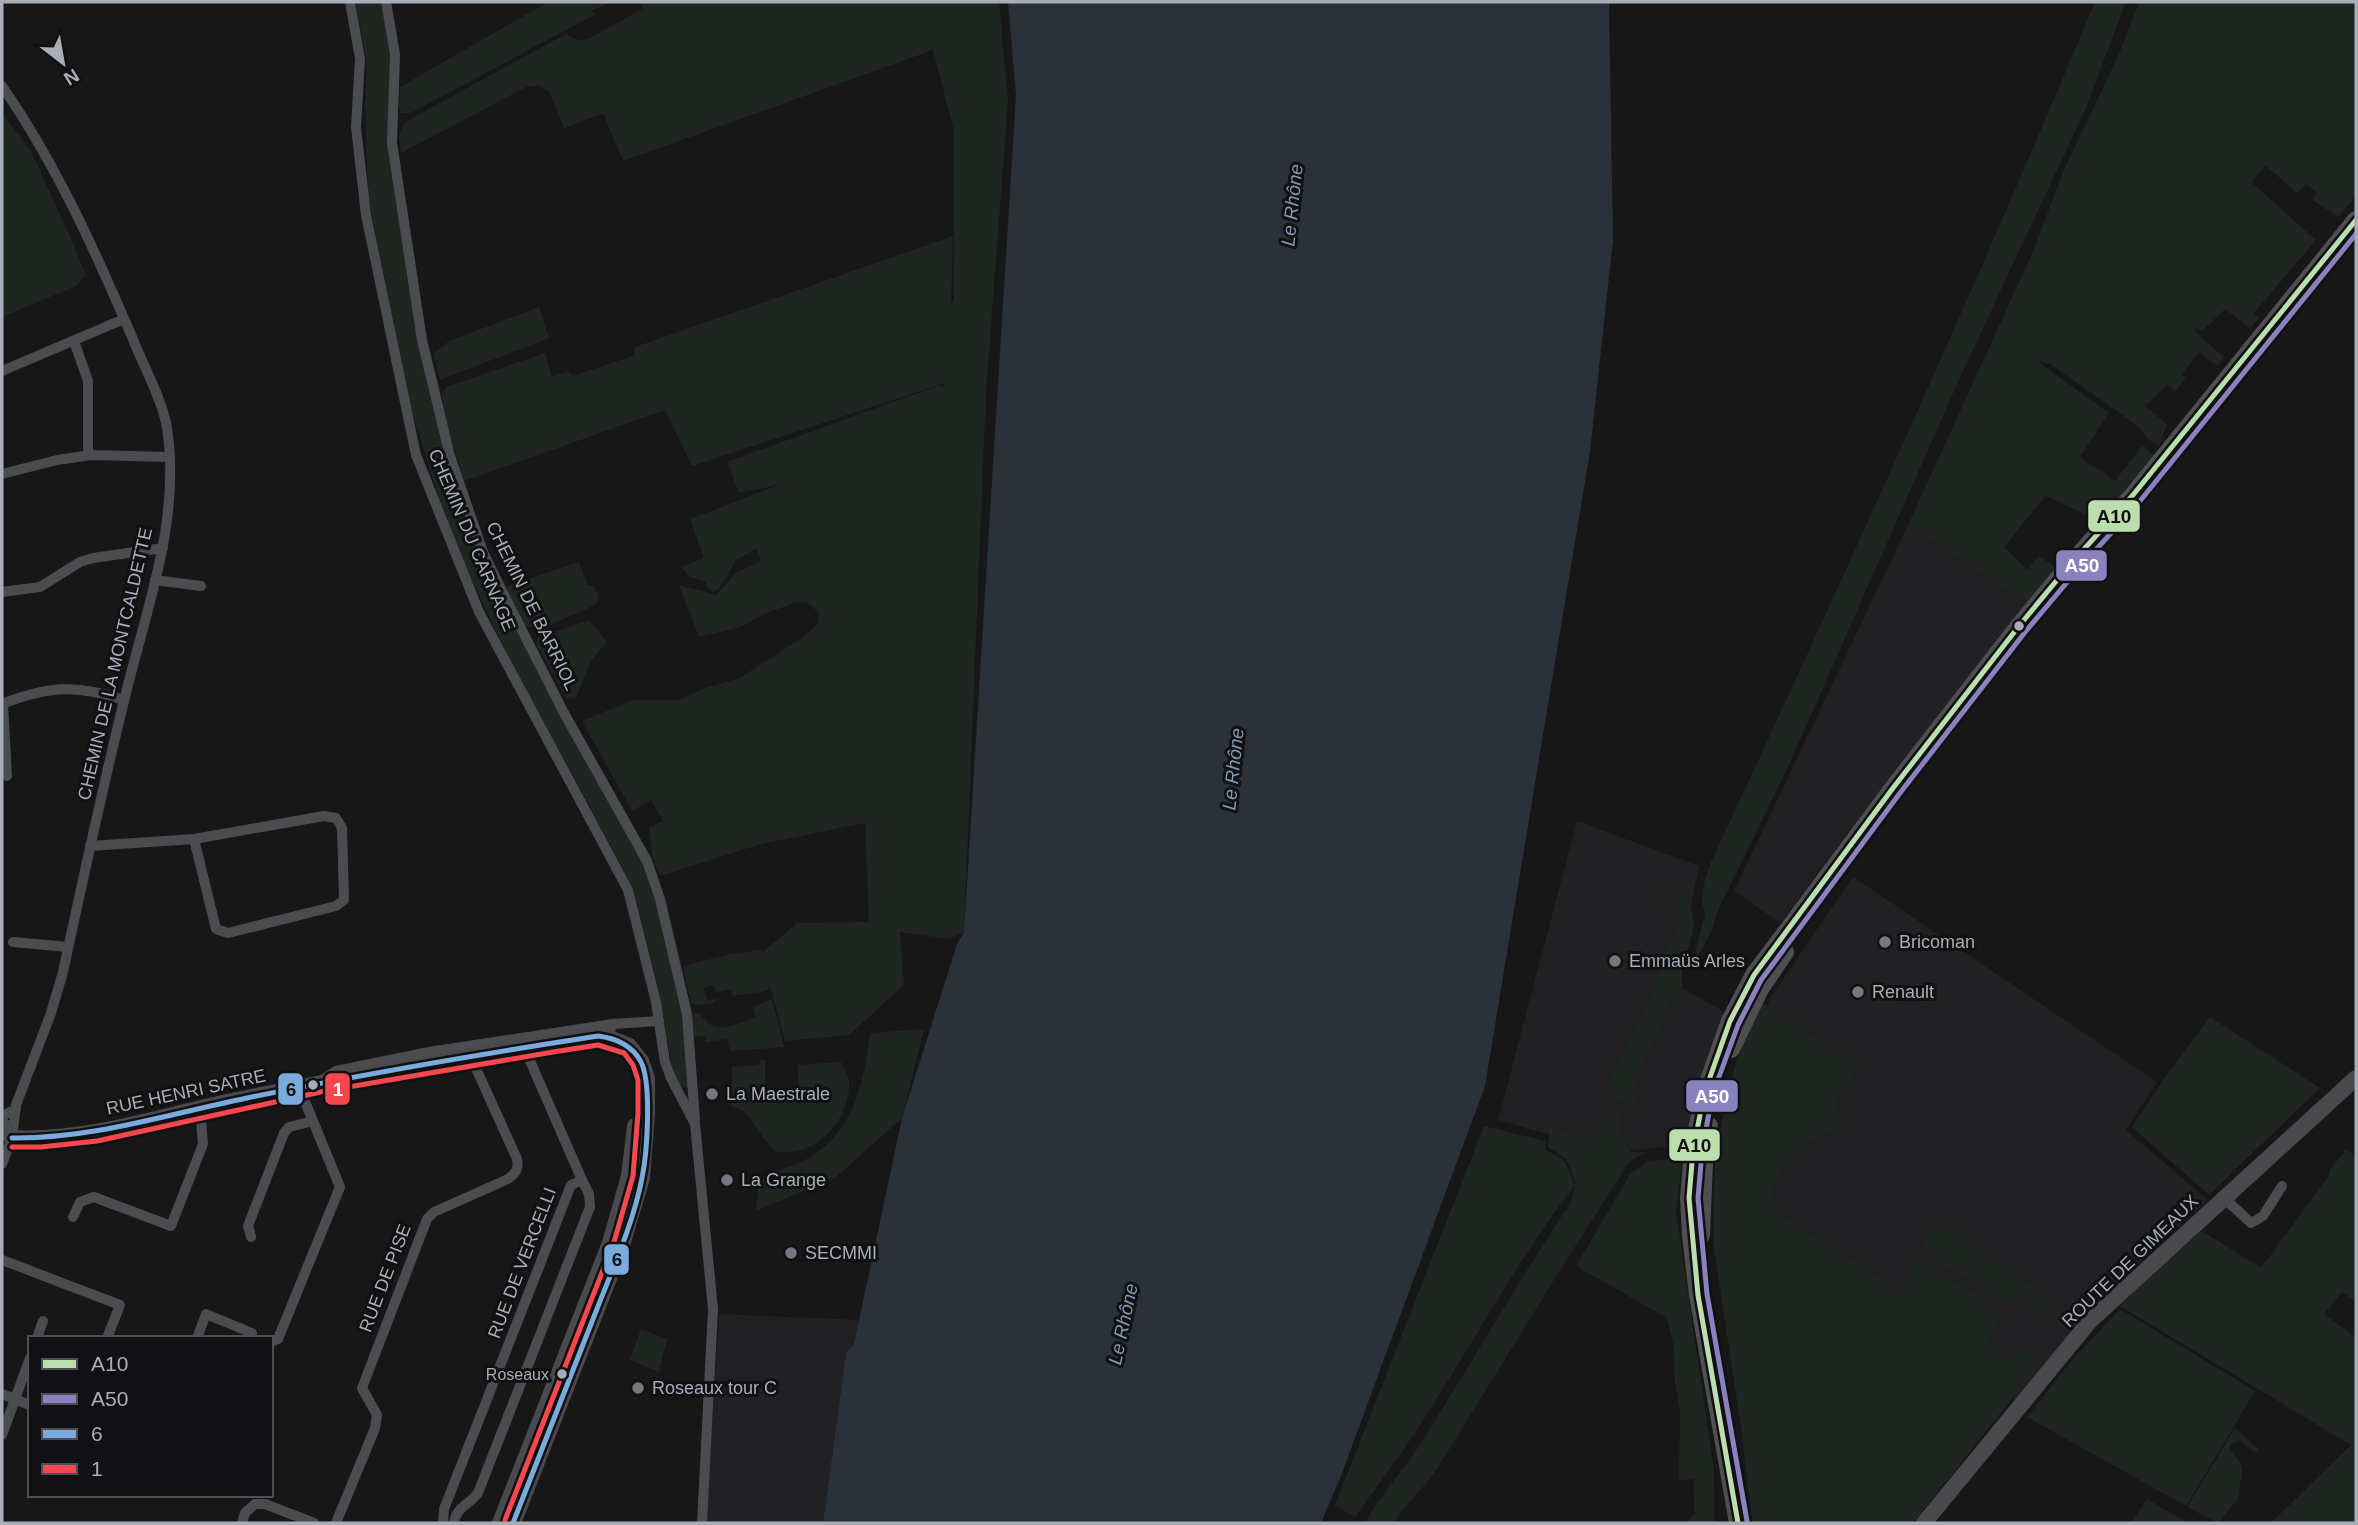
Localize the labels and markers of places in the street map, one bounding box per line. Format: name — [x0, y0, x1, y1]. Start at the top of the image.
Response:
unlabelled marker — [2012, 619, 2026, 633]
place label: Bricoman — [1899, 932, 1975, 952]
marker: Bricoman — [1877, 934, 1893, 950]
place label: Emmaüs Arles — [1629, 951, 1745, 971]
marker: Emmaüs Arles — [1607, 953, 1623, 969]
place label: Renault — [1872, 982, 1934, 1002]
marker: Renault — [1850, 984, 1866, 1000]
unlabelled marker — [306, 1078, 320, 1092]
place label: La Maestrale — [726, 1084, 830, 1104]
marker: La Maestrale — [704, 1086, 720, 1102]
place label: La Grange — [741, 1170, 826, 1190]
marker: La Grange — [719, 1172, 735, 1188]
place label: SECMMI — [805, 1243, 877, 1263]
marker: SECMMI — [783, 1245, 799, 1261]
place label: Roseaux — [486, 1366, 549, 1383]
marker: Roseaux — [555, 1367, 569, 1381]
place label: Roseaux tour C — [652, 1378, 777, 1398]
marker: Roseaux tour C — [630, 1380, 646, 1396]

